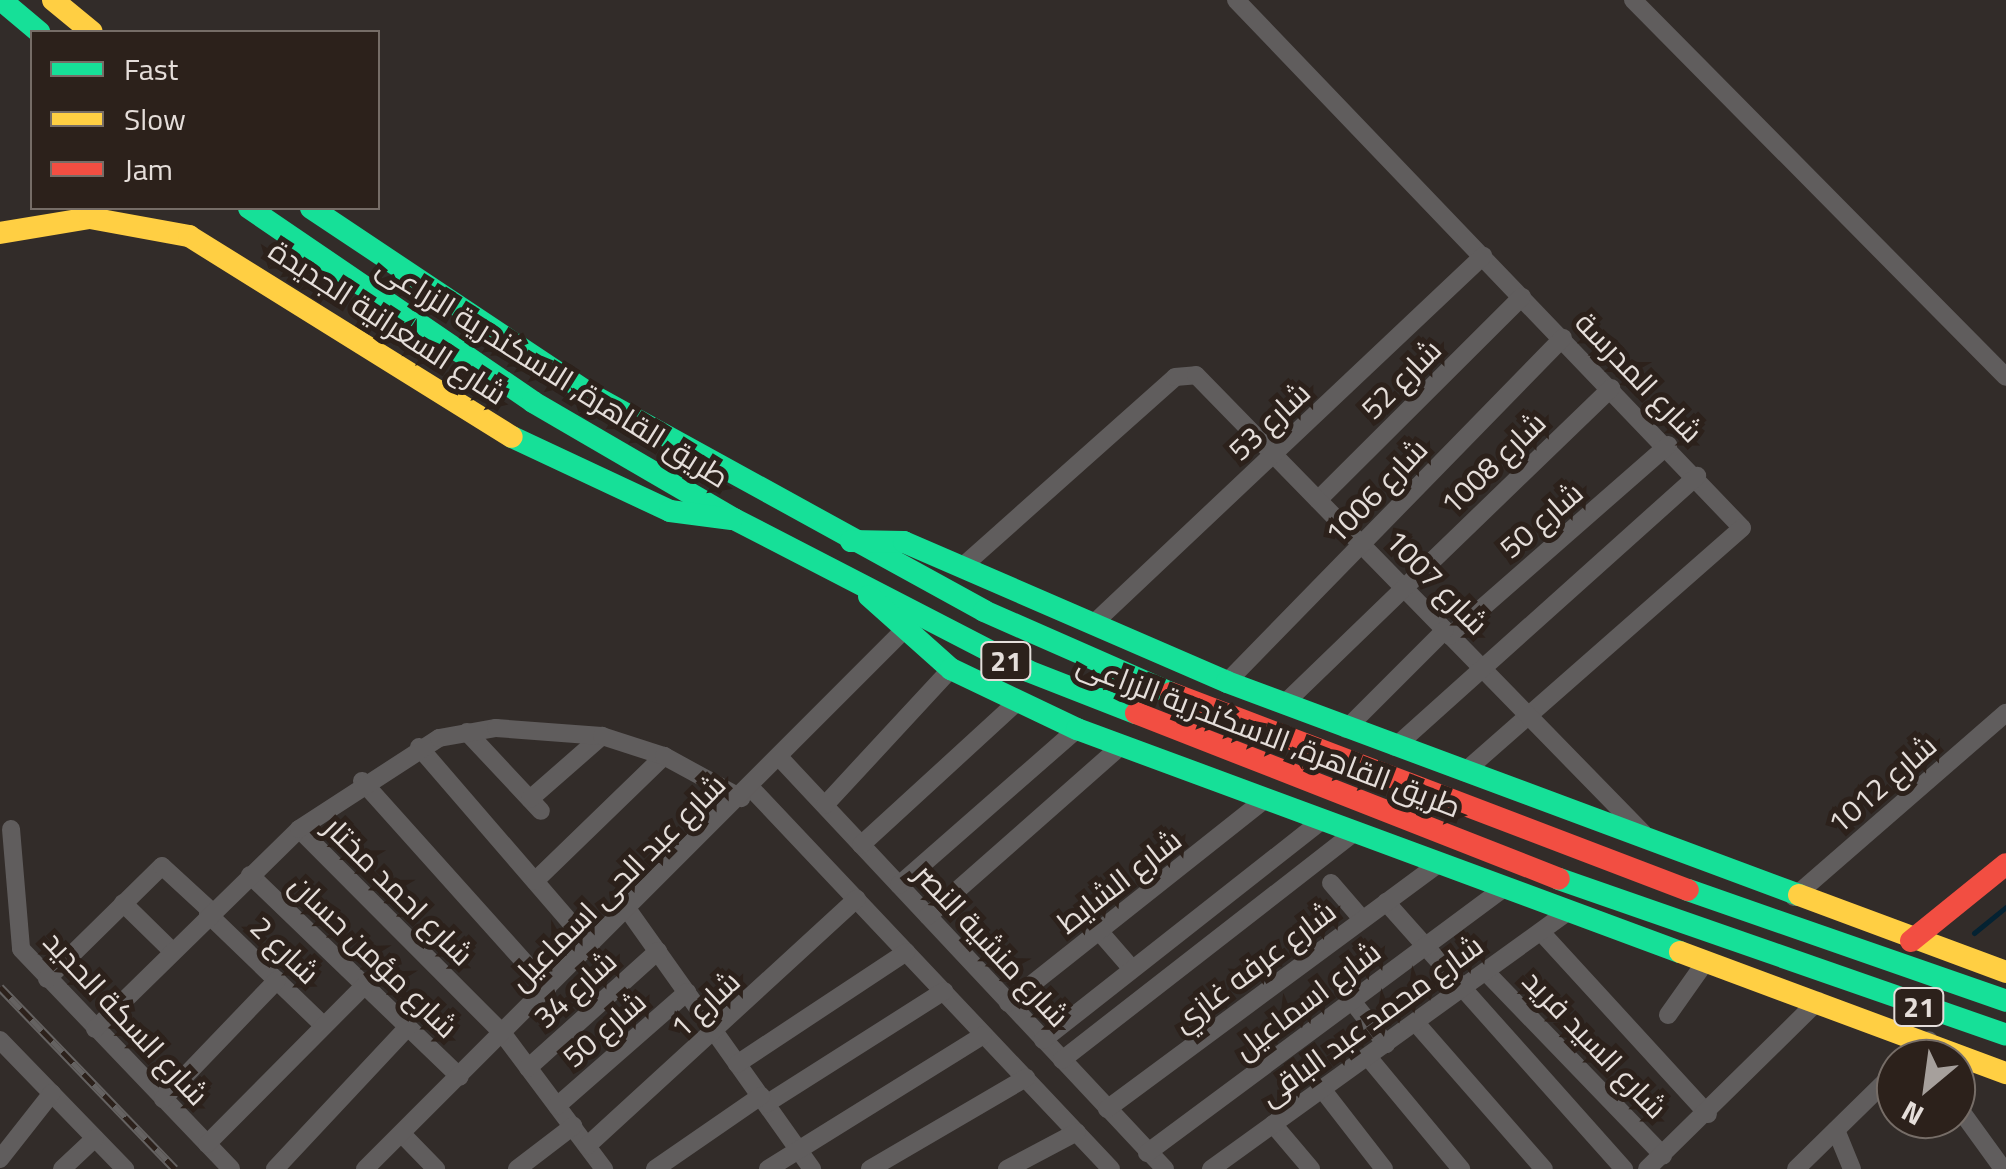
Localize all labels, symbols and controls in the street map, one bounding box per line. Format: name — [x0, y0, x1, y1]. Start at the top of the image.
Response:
legend — [30, 30, 380, 210]
text: Fast — [124, 46, 178, 92]
text: Slow — [124, 96, 186, 142]
text: Jam — [124, 146, 173, 192]
street label: شارع السعرانية الجديدة — [263, 232, 513, 412]
street label: طريق القاهرة, الاسكندرية الزراعى — [371, 249, 735, 495]
street label: شارع المدرسة — [1568, 304, 1710, 450]
street label: شارع 52 — [1354, 332, 1448, 426]
street label: شارع 53 — [1221, 374, 1317, 468]
street label: شارع 1008 — [1433, 404, 1553, 522]
street label: شارع 1006 — [1317, 431, 1435, 551]
street label: شارع 50 — [1492, 474, 1590, 566]
street label: شارع 1007 — [1378, 522, 1496, 642]
road number: 21 — [978, 638, 1034, 684]
street label: طريق القاهرة, الاسكندرية الزراعى — [1072, 645, 1466, 825]
street label: شارع 1012 — [1820, 727, 1944, 841]
street label: شارع عبد الحى اسماعيل — [501, 766, 733, 998]
street label: شارع احمد مختار — [317, 809, 481, 973]
street label: شارع الشايط — [1050, 821, 1188, 941]
street label: شارع منشية النصر — [907, 856, 1077, 1034]
street label: شارع مؤمن حسان — [283, 867, 465, 1045]
street label: شارع عرفه غازي — [1165, 893, 1343, 1039]
street label: شارع 2 — [243, 909, 327, 991]
street label: شارع السكة الحديد — [36, 923, 216, 1113]
street label: شارع محمد عبد الباقى — [1252, 927, 1490, 1113]
street label: شارع اسماعيل — [1227, 933, 1387, 1067]
street label: شارع 34 — [526, 943, 624, 1035]
street label: شارع السيد فريد — [1515, 962, 1675, 1126]
street label: شارع 1 — [663, 963, 747, 1045]
street label: شارع 50 — [555, 983, 653, 1075]
road number: 21 — [1892, 984, 1946, 1030]
north arrow — [1876, 1039, 1976, 1139]
text: N — [1893, 1090, 1931, 1137]

